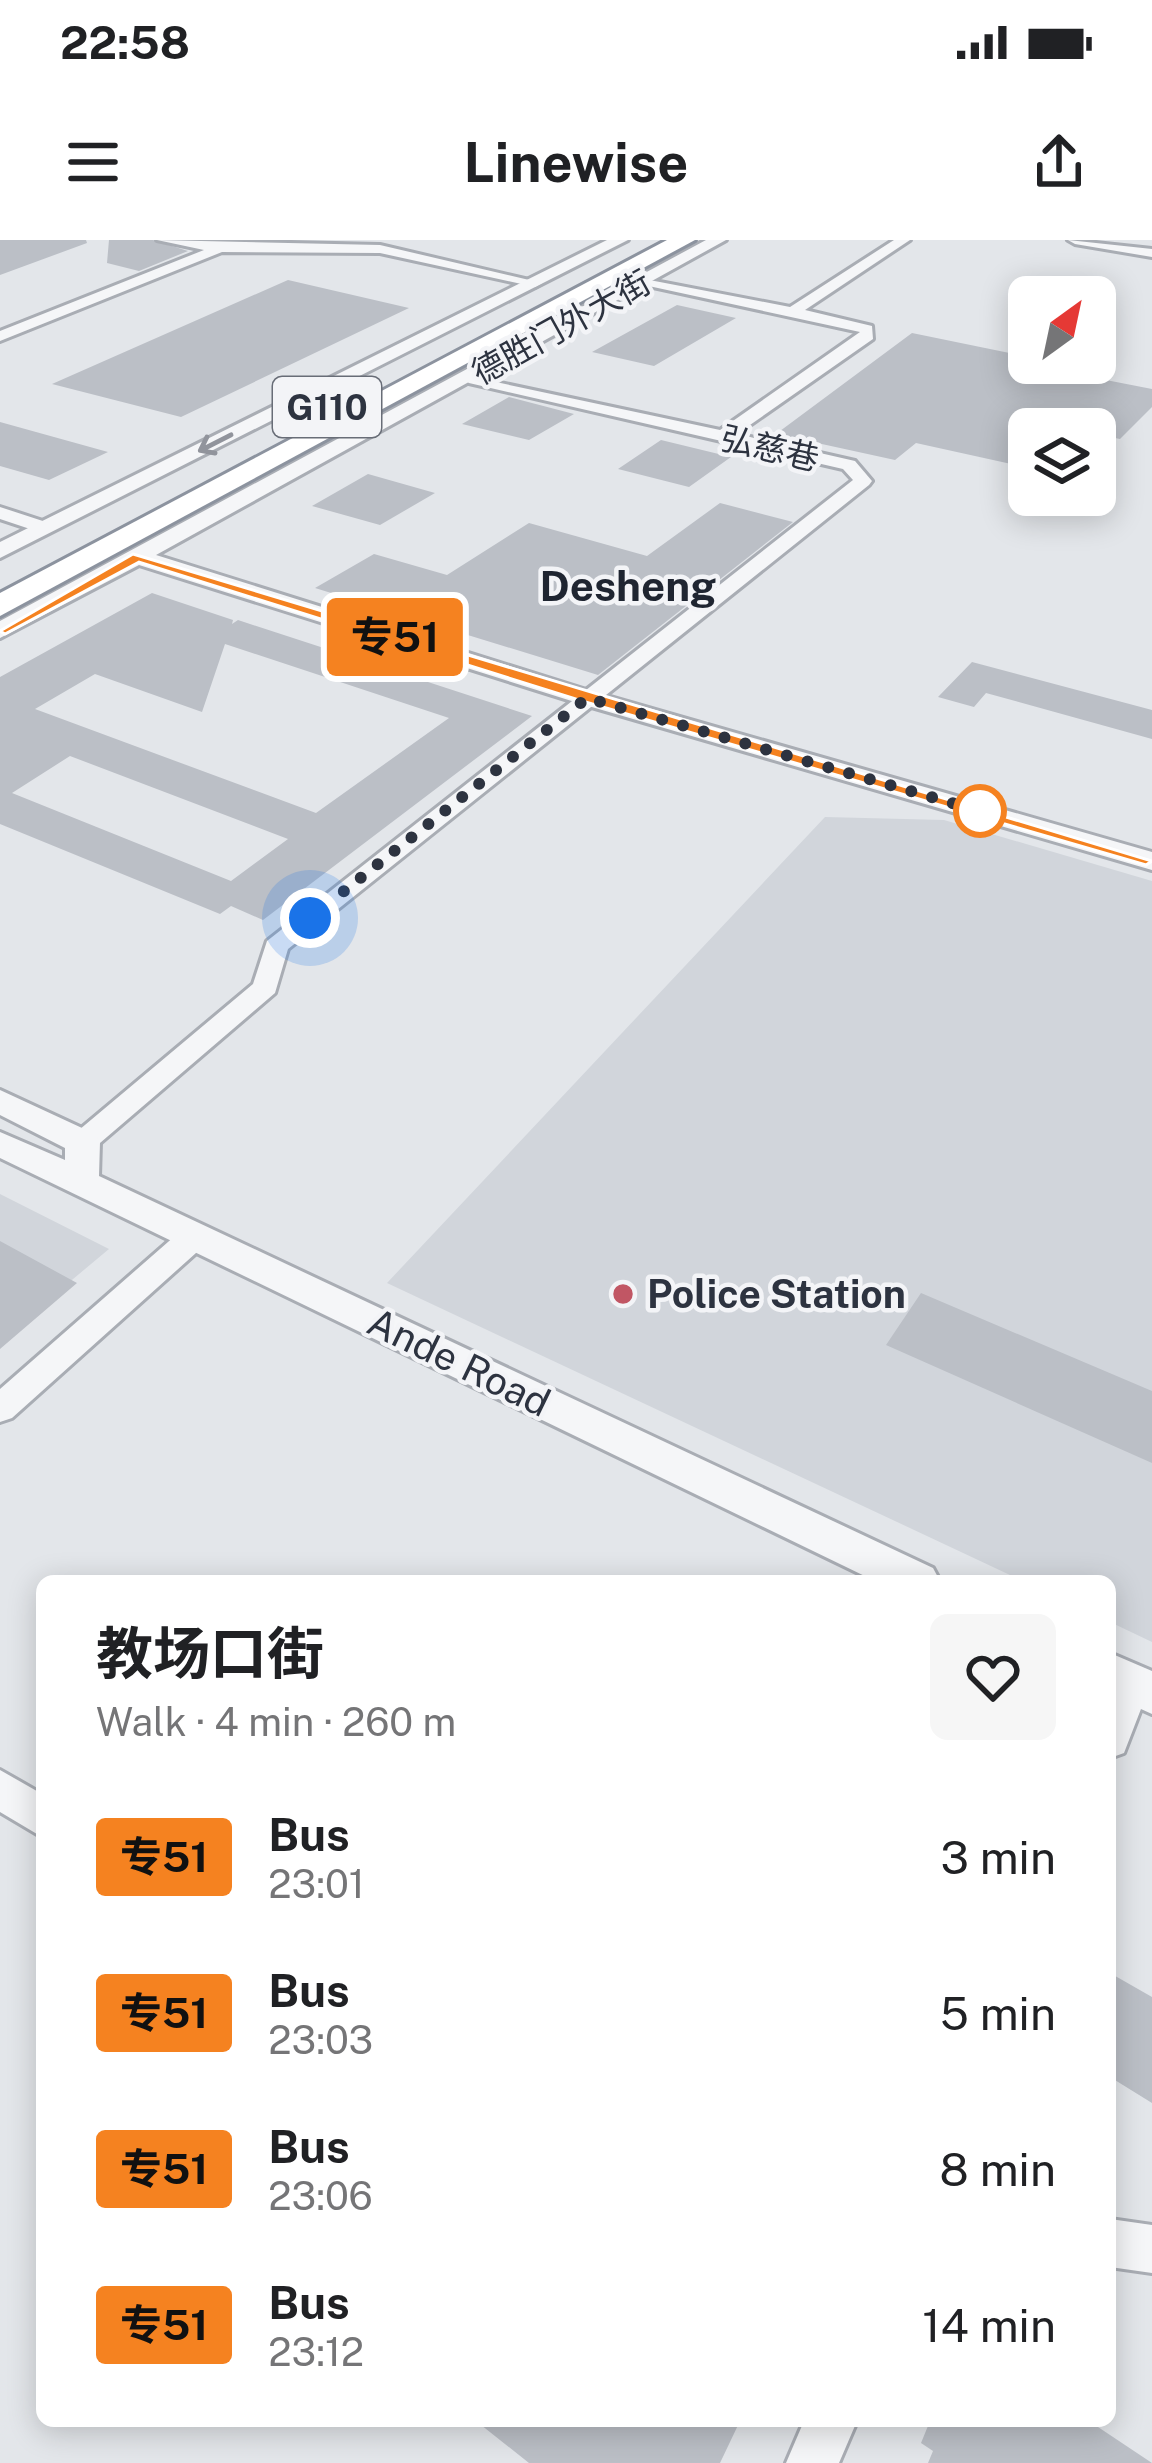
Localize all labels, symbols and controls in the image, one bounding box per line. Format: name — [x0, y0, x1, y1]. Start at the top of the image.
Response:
text: 22:58 — [60, 16, 190, 69]
icon: menu — [60, 129, 126, 195]
icon: share — [1026, 129, 1092, 195]
text: Linewise — [464, 131, 688, 194]
street label: 德胜门外大街 — [465, 262, 657, 392]
north arrow — [1008, 276, 1116, 384]
map controls — [1008, 276, 1116, 516]
road number: G110 — [273, 377, 381, 437]
button: layers — [1008, 408, 1116, 516]
street label: 弘慈巷 — [717, 418, 823, 478]
one-way arrow — [198, 433, 234, 455]
district label: Desheng — [540, 561, 716, 610]
line badge: 专51 — [326, 598, 464, 676]
text: 专51 — [351, 612, 439, 661]
unlabelled marker — [955, 786, 1005, 836]
your location — [280, 888, 340, 948]
place label: Police Station — [647, 1271, 906, 1317]
marker: Police Station — [610, 1281, 636, 1307]
street label: Ande Road — [360, 1298, 558, 1426]
button: heart — [930, 1614, 1056, 1740]
text: 教场口街 — [96, 1620, 324, 1687]
text: Walk · 4 min · 260 m — [96, 1699, 456, 1745]
text: Bus — [268, 1808, 350, 1861]
text: 3 min — [940, 1831, 1056, 1884]
text: 专51 — [120, 1832, 208, 1881]
text: 23:01 — [268, 1861, 365, 1907]
text: Bus — [268, 1964, 350, 2017]
text: 5 min — [940, 1987, 1056, 2040]
text: 专51 — [120, 1988, 208, 2037]
text: 23:03 — [268, 2017, 373, 2063]
text: Bus — [268, 2120, 350, 2173]
text: 8 min — [940, 2143, 1056, 2196]
text: 专51 — [120, 2144, 208, 2193]
text: 23:06 — [268, 2173, 373, 2219]
text: Bus — [268, 2276, 350, 2329]
text: 14 min — [922, 2299, 1056, 2352]
text: 专51 — [120, 2300, 208, 2349]
text: 23:12 — [268, 2329, 364, 2375]

